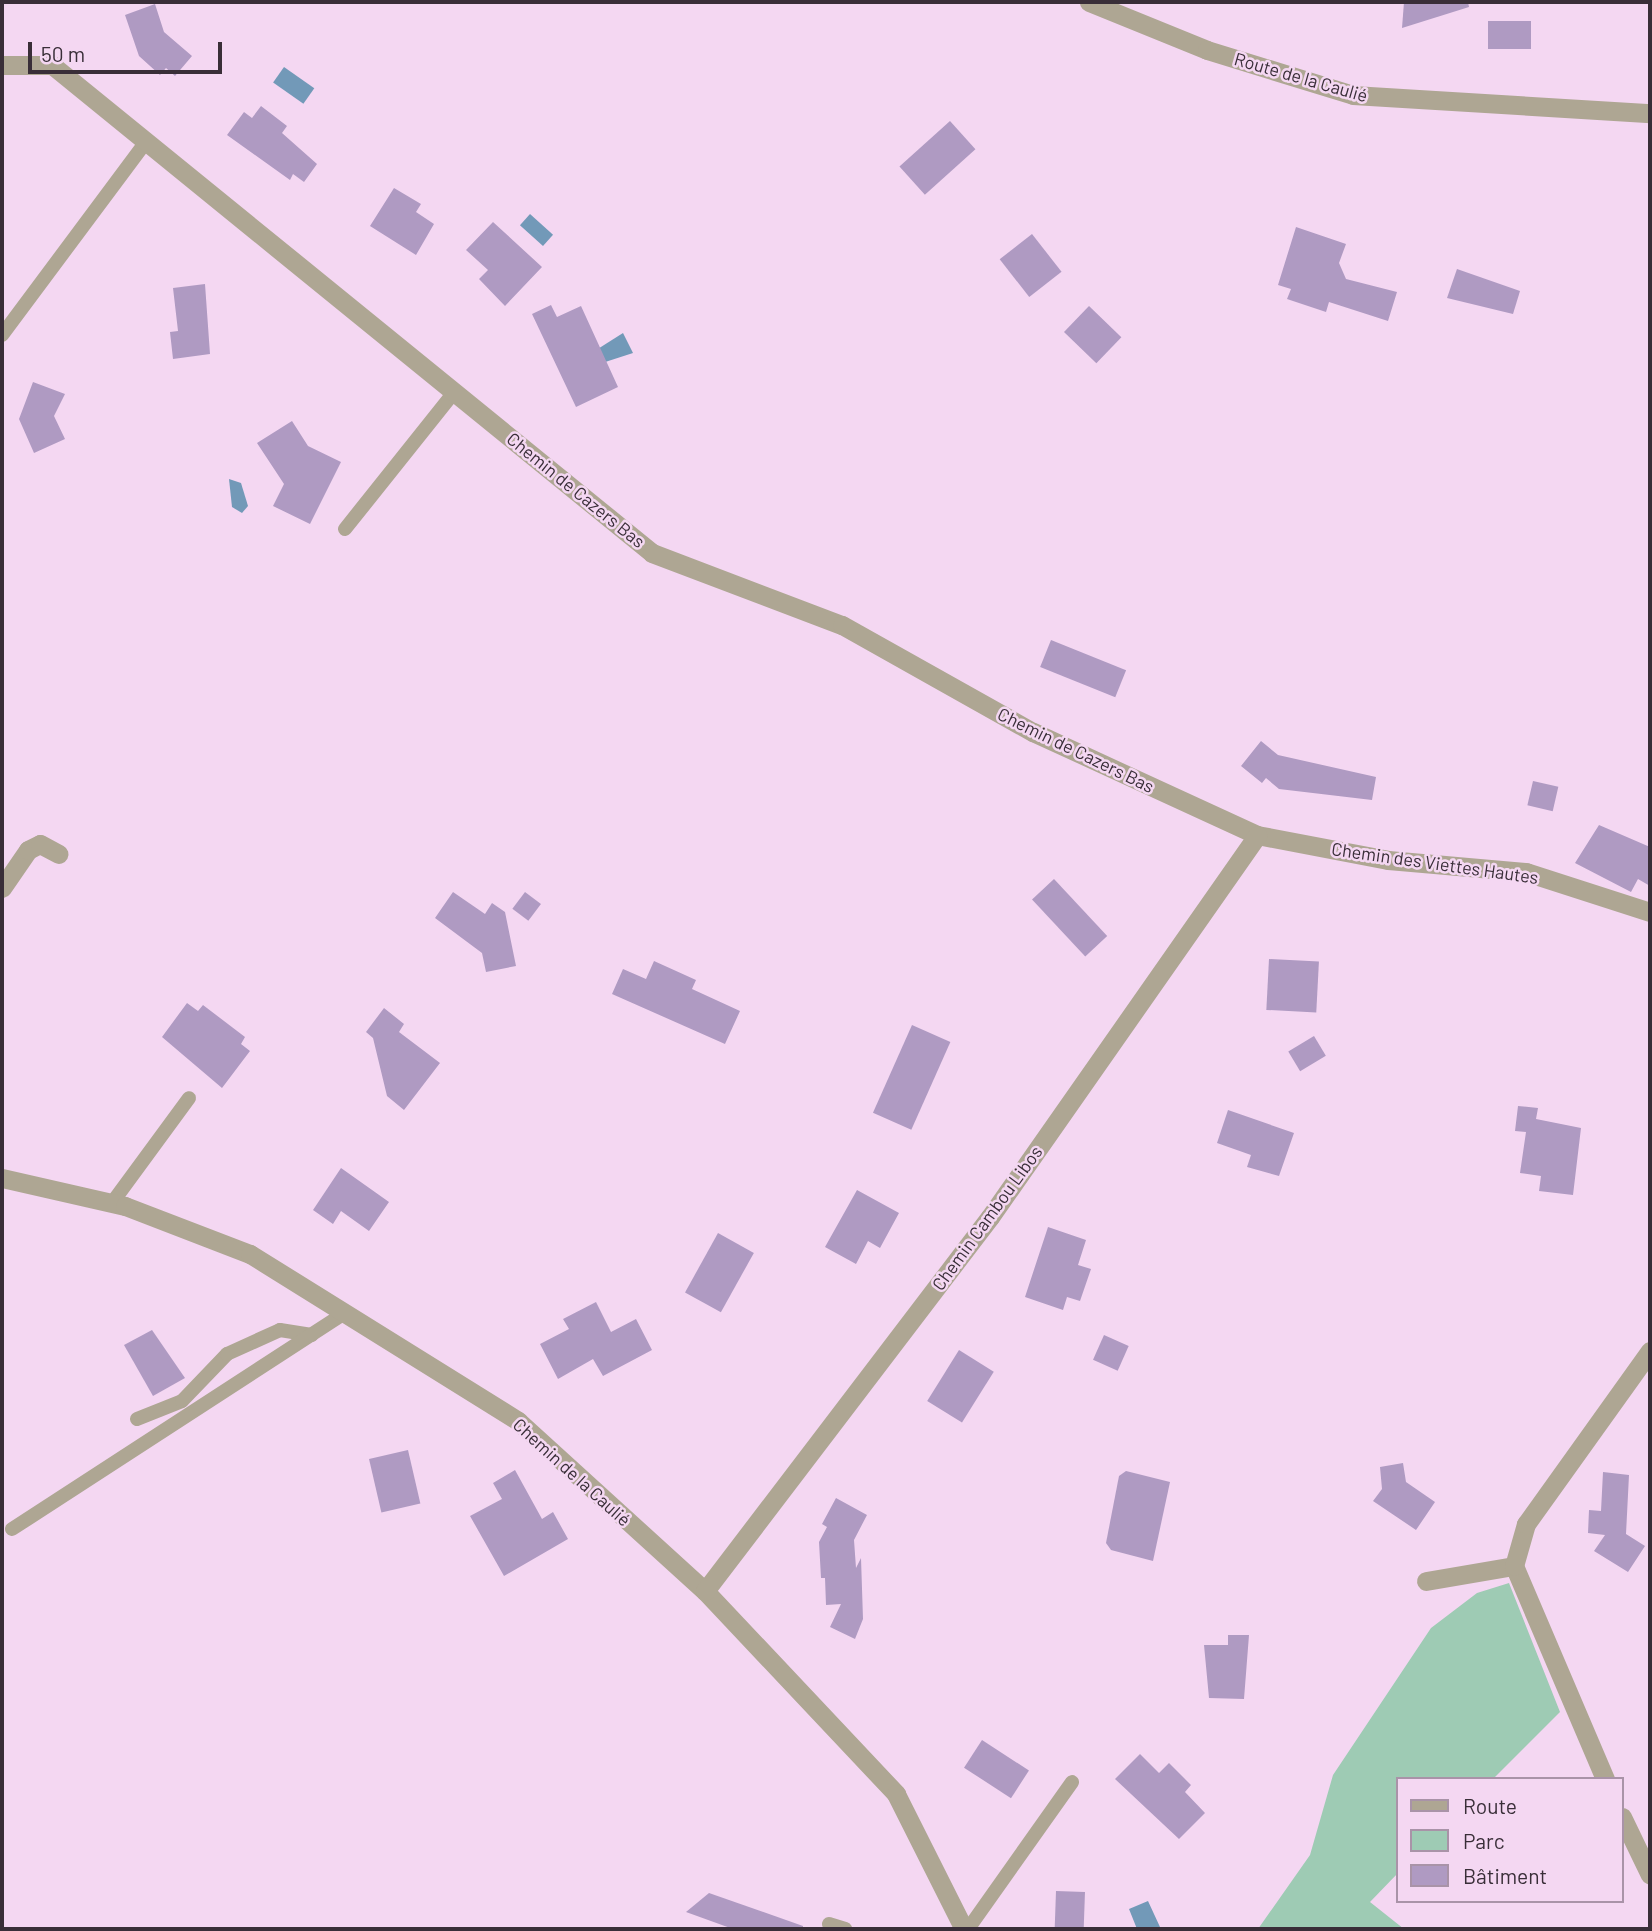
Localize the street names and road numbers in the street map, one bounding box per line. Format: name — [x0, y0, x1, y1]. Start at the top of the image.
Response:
street label: Route de la Caulié — [1232, 48, 1370, 106]
street label: Chemin de Cazers Bas — [503, 428, 649, 552]
street label: Chemin de Cazers Bas — [994, 703, 1158, 797]
street label: Chemin des Viettes Hautes — [1330, 838, 1540, 888]
street label: Chemin Cambou Libos — [927, 1141, 1047, 1295]
street label: Chemin de la Caulié — [509, 1414, 635, 1530]

